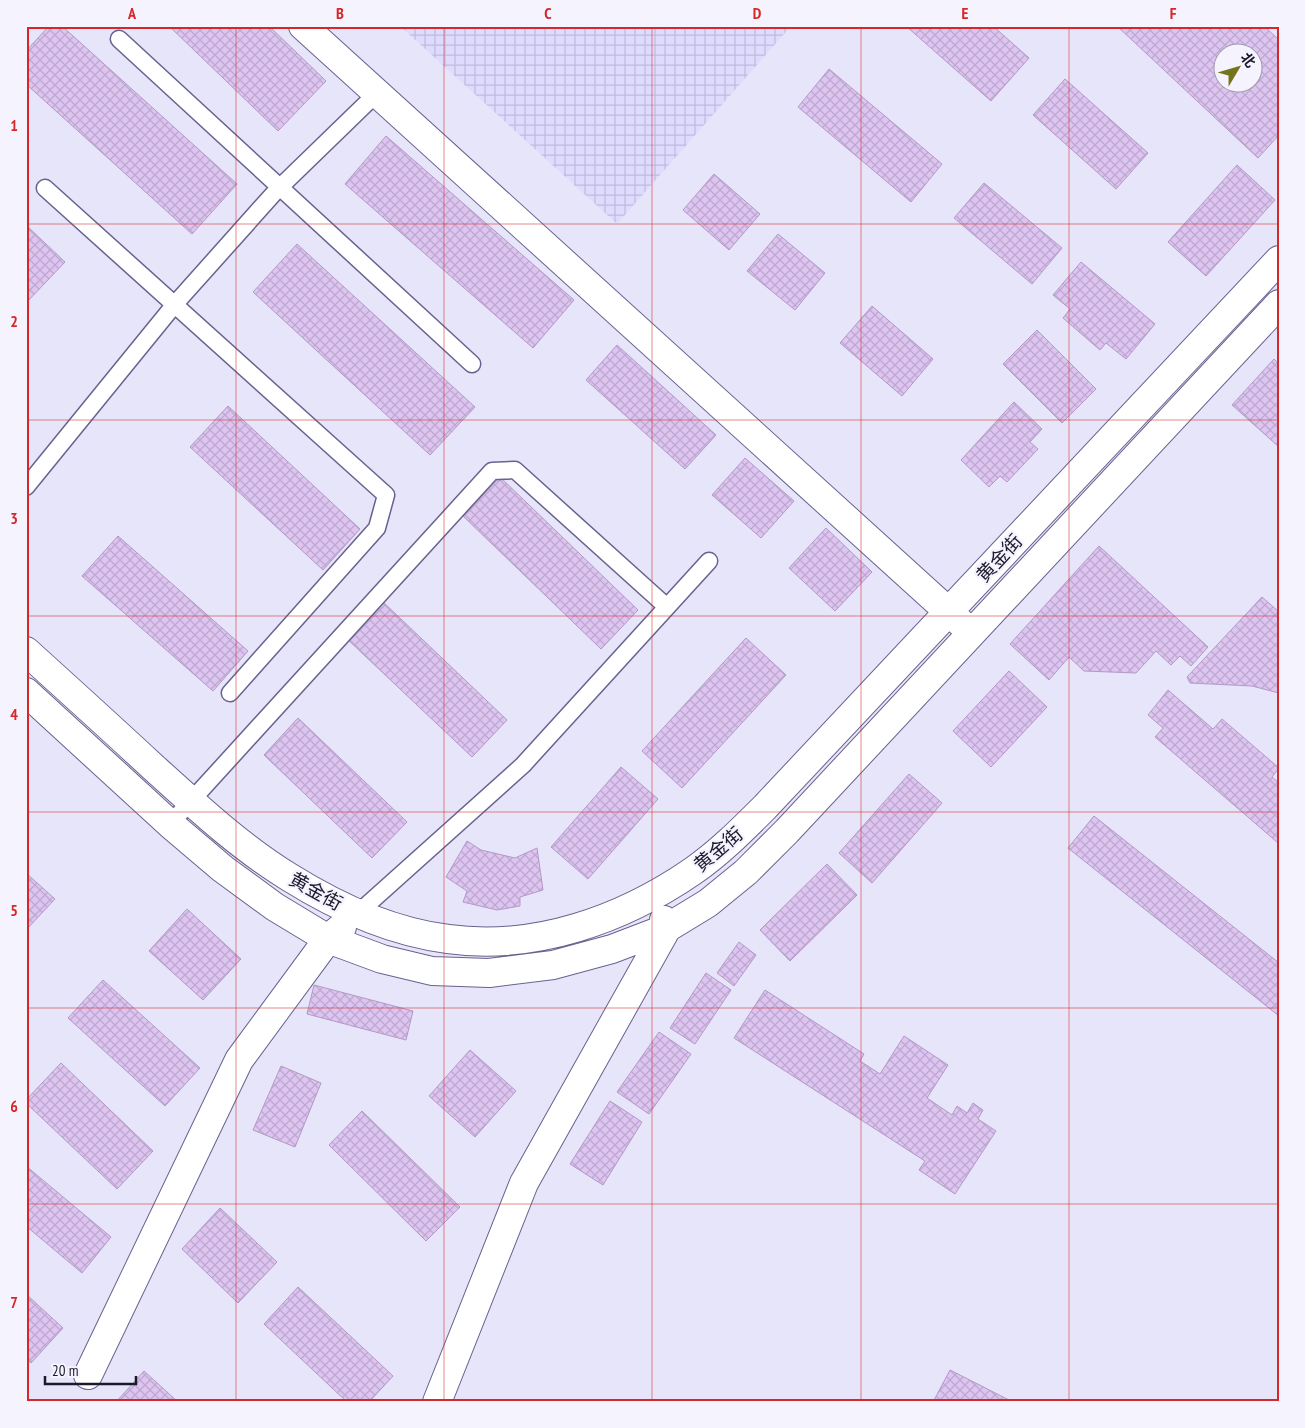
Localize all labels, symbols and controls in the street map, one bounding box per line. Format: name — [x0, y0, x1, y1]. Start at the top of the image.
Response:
text: A — [127, 3, 137, 23]
text: B — [336, 3, 344, 23]
text: C — [544, 3, 552, 23]
text: D — [753, 3, 762, 23]
text: E — [962, 3, 969, 23]
text: F — [1170, 3, 1177, 23]
north arrow — [1212, 42, 1262, 92]
text: 北 — [1237, 49, 1260, 71]
text: 1 — [10, 115, 18, 135]
text: 2 — [10, 311, 18, 331]
text: 3 — [10, 508, 18, 528]
street label: 黄金街 — [971, 529, 1027, 587]
text: 4 — [10, 704, 18, 724]
street label: 黄金街 — [688, 821, 748, 877]
street label: 黄金街 — [285, 867, 347, 915]
text: 5 — [10, 900, 18, 920]
text: 6 — [10, 1096, 18, 1116]
text: 7 — [10, 1292, 18, 1312]
scale bar — [45, 1353, 136, 1385]
text: 20 m — [52, 1361, 78, 1380]

